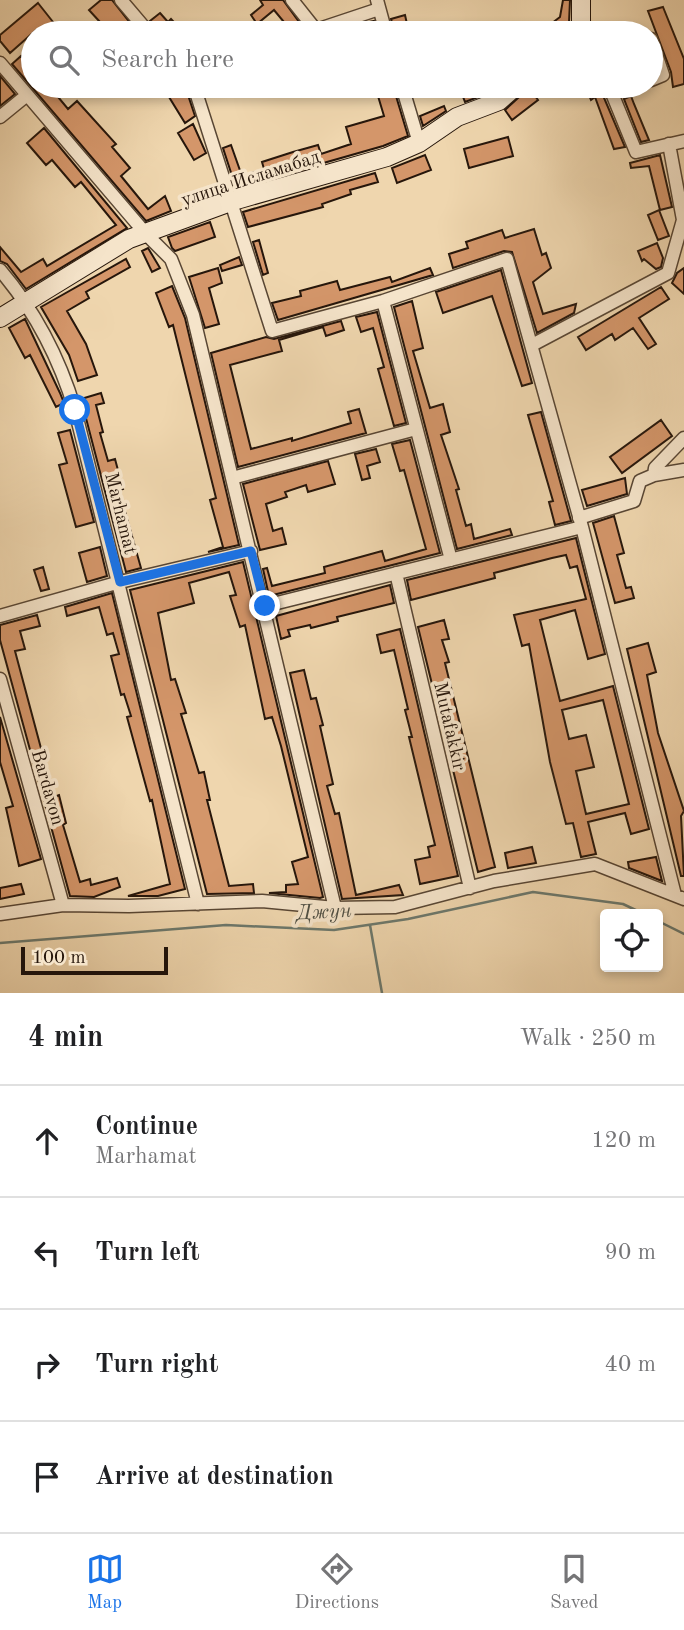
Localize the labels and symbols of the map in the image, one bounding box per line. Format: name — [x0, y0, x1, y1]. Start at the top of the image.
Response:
street label: улица Исламабад — [179, 148, 323, 211]
route start — [59, 394, 90, 425]
street label: Marhamat — [100, 471, 139, 557]
route end — [249, 590, 280, 621]
street label: Mutafakkir — [429, 680, 468, 773]
street label: Bardavon — [27, 748, 66, 828]
water label: Джун — [293, 901, 352, 925]
scale bar — [21, 944, 168, 976]

